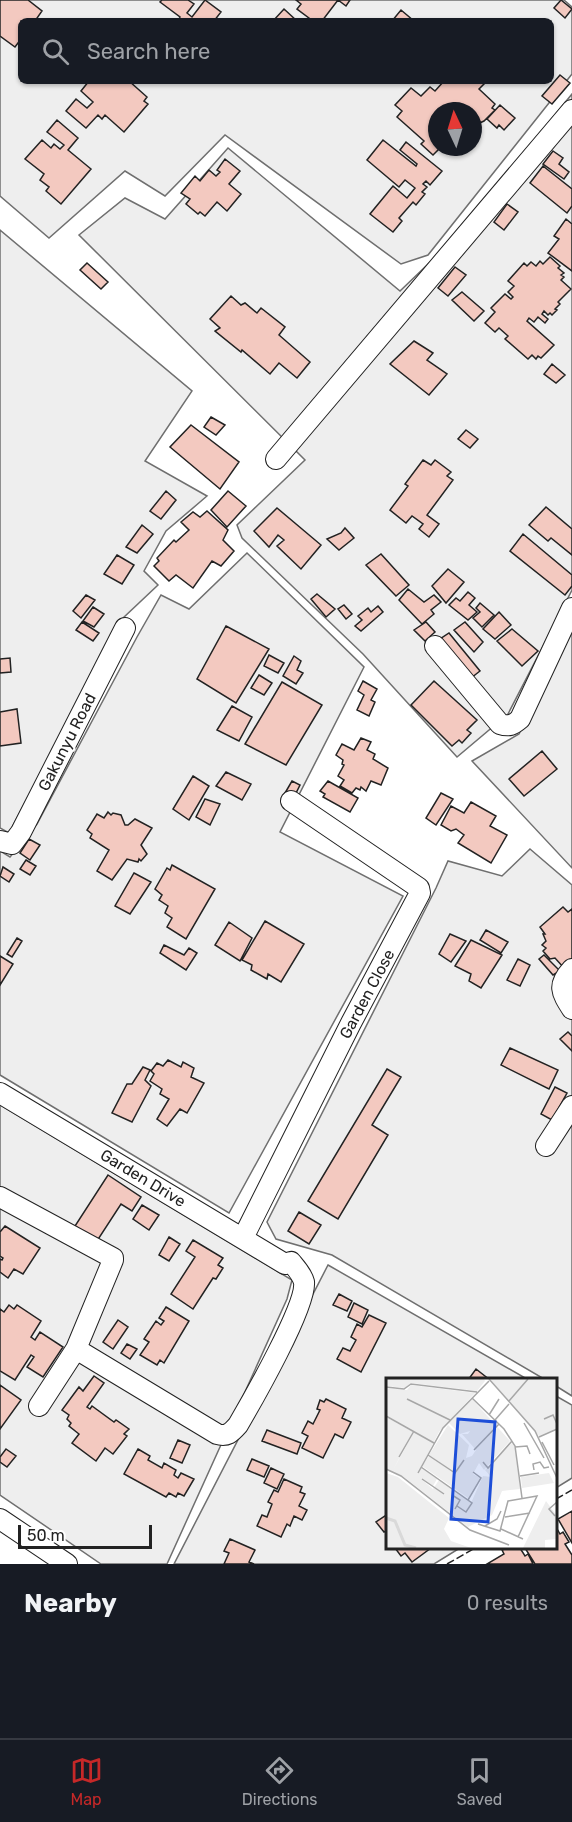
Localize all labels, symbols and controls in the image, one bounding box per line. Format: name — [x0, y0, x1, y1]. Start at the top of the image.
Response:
search box — [18, 18, 554, 84]
icon: search — [39, 35, 72, 68]
text: Search here — [87, 38, 210, 65]
north arrow — [428, 102, 482, 156]
street label: Gakunyu Road — [34, 690, 100, 794]
street label: Garden Close — [335, 946, 399, 1042]
street label: Garden Drive — [97, 1145, 189, 1211]
inset map — [386, 1378, 557, 1549]
scale bar — [18, 1522, 152, 1550]
text: 50 m — [27, 1526, 65, 1545]
text: Nearby — [24, 1588, 117, 1619]
text: 0 results — [467, 1591, 548, 1615]
tab: Map — [70, 1754, 103, 1809]
tab: Directions — [242, 1754, 318, 1809]
tab: Saved — [457, 1754, 502, 1809]

